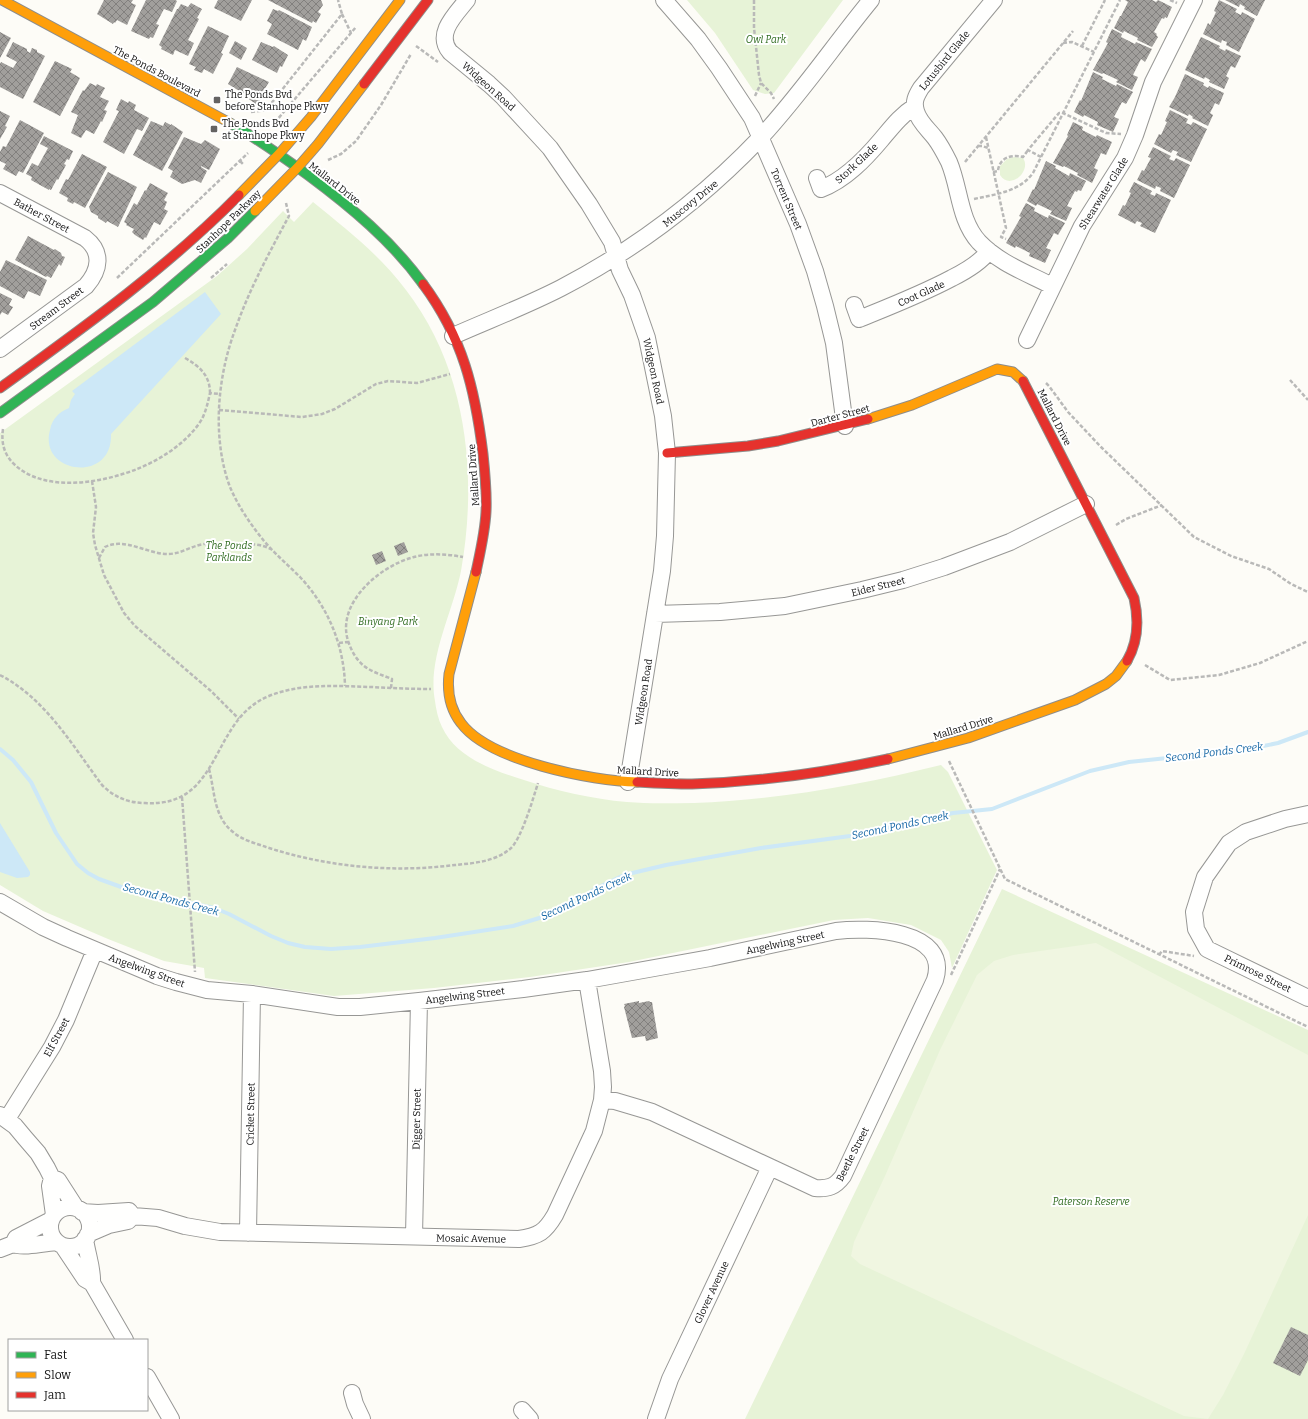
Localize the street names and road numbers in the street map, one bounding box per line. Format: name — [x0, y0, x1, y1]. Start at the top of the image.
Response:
street label: Lotusbird Glade — [917, 28, 973, 93]
street label: The Ponds Boulevard — [111, 44, 202, 100]
street label: Widgeon Road — [459, 60, 517, 114]
street label: Stork Glade — [833, 141, 880, 186]
street label: Shearwater Glade — [1077, 155, 1131, 232]
street label: Mallard Drive — [306, 160, 363, 208]
street label: Torrent Street — [768, 167, 804, 232]
street label: Muscovy Drive — [661, 178, 721, 230]
street label: Stanhope Parkway — [194, 187, 264, 256]
street label: Bather Street — [12, 196, 72, 236]
street label: Coot Glade — [896, 278, 947, 310]
street label: Stream Street — [27, 284, 86, 333]
street label: Widgeon Road — [640, 337, 666, 405]
street label: Mallard Drive — [1035, 387, 1074, 448]
street label: Darter Street — [810, 402, 871, 430]
street label: Mallard Drive — [466, 444, 482, 506]
street label: Eider Street — [850, 574, 907, 599]
street label: Widgeon Road — [633, 658, 655, 726]
street label: Mallard Drive — [932, 713, 995, 743]
street label: Mallard Drive — [617, 764, 679, 780]
street label: Angelwing Street — [745, 929, 826, 957]
street label: Angelwing Street — [107, 952, 187, 990]
street label: Primrose Street — [1222, 952, 1293, 995]
street label: Angelwing Street — [425, 985, 506, 1007]
street label: Elf Street — [42, 1015, 72, 1059]
street label: Cricket Street — [244, 1082, 258, 1146]
street label: Digger Street — [410, 1088, 424, 1150]
street label: Beetle Street — [834, 1125, 872, 1184]
street label: Mosaic Avenue — [436, 1232, 506, 1246]
street label: Glover Avenue — [692, 1259, 732, 1326]

